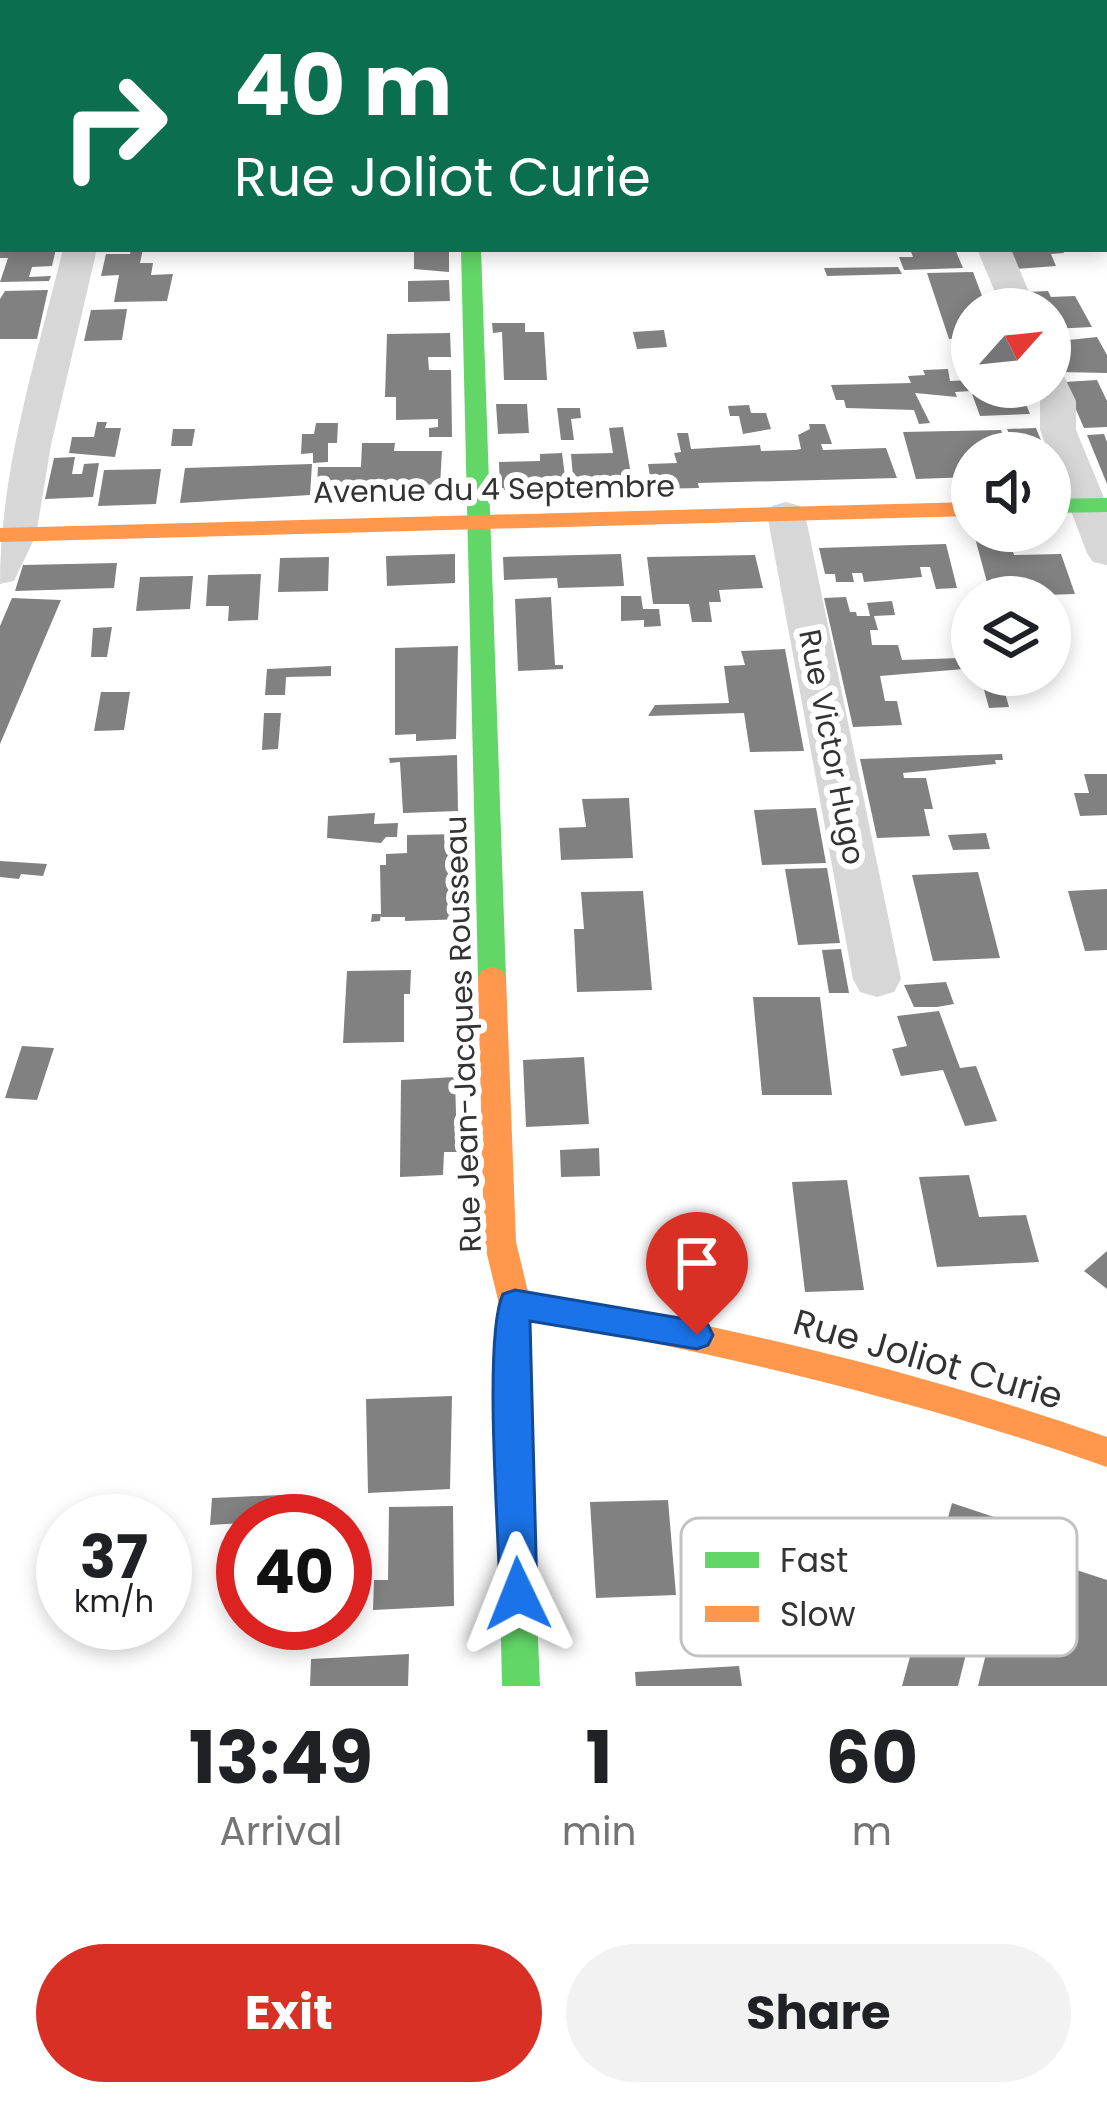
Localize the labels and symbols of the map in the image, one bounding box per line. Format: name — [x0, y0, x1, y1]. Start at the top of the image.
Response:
north arrow — [951, 288, 1071, 408]
street label: Avenue du 4 Septembre — [313, 464, 675, 514]
street label: Rue Victor Hugo — [788, 626, 876, 868]
street label: Rue Jean-Jacques Rousseau — [434, 815, 492, 1253]
pin — [646, 1212, 748, 1335]
street label: Rue Joliot Curie — [787, 1296, 1069, 1422]
speed limit sign: 40 — [216, 1494, 372, 1650]
legend — [681, 1518, 1077, 1656]
position arrow — [455, 1531, 581, 1657]
text: Fast — [780, 1537, 848, 1584]
text: Slow — [780, 1591, 856, 1638]

